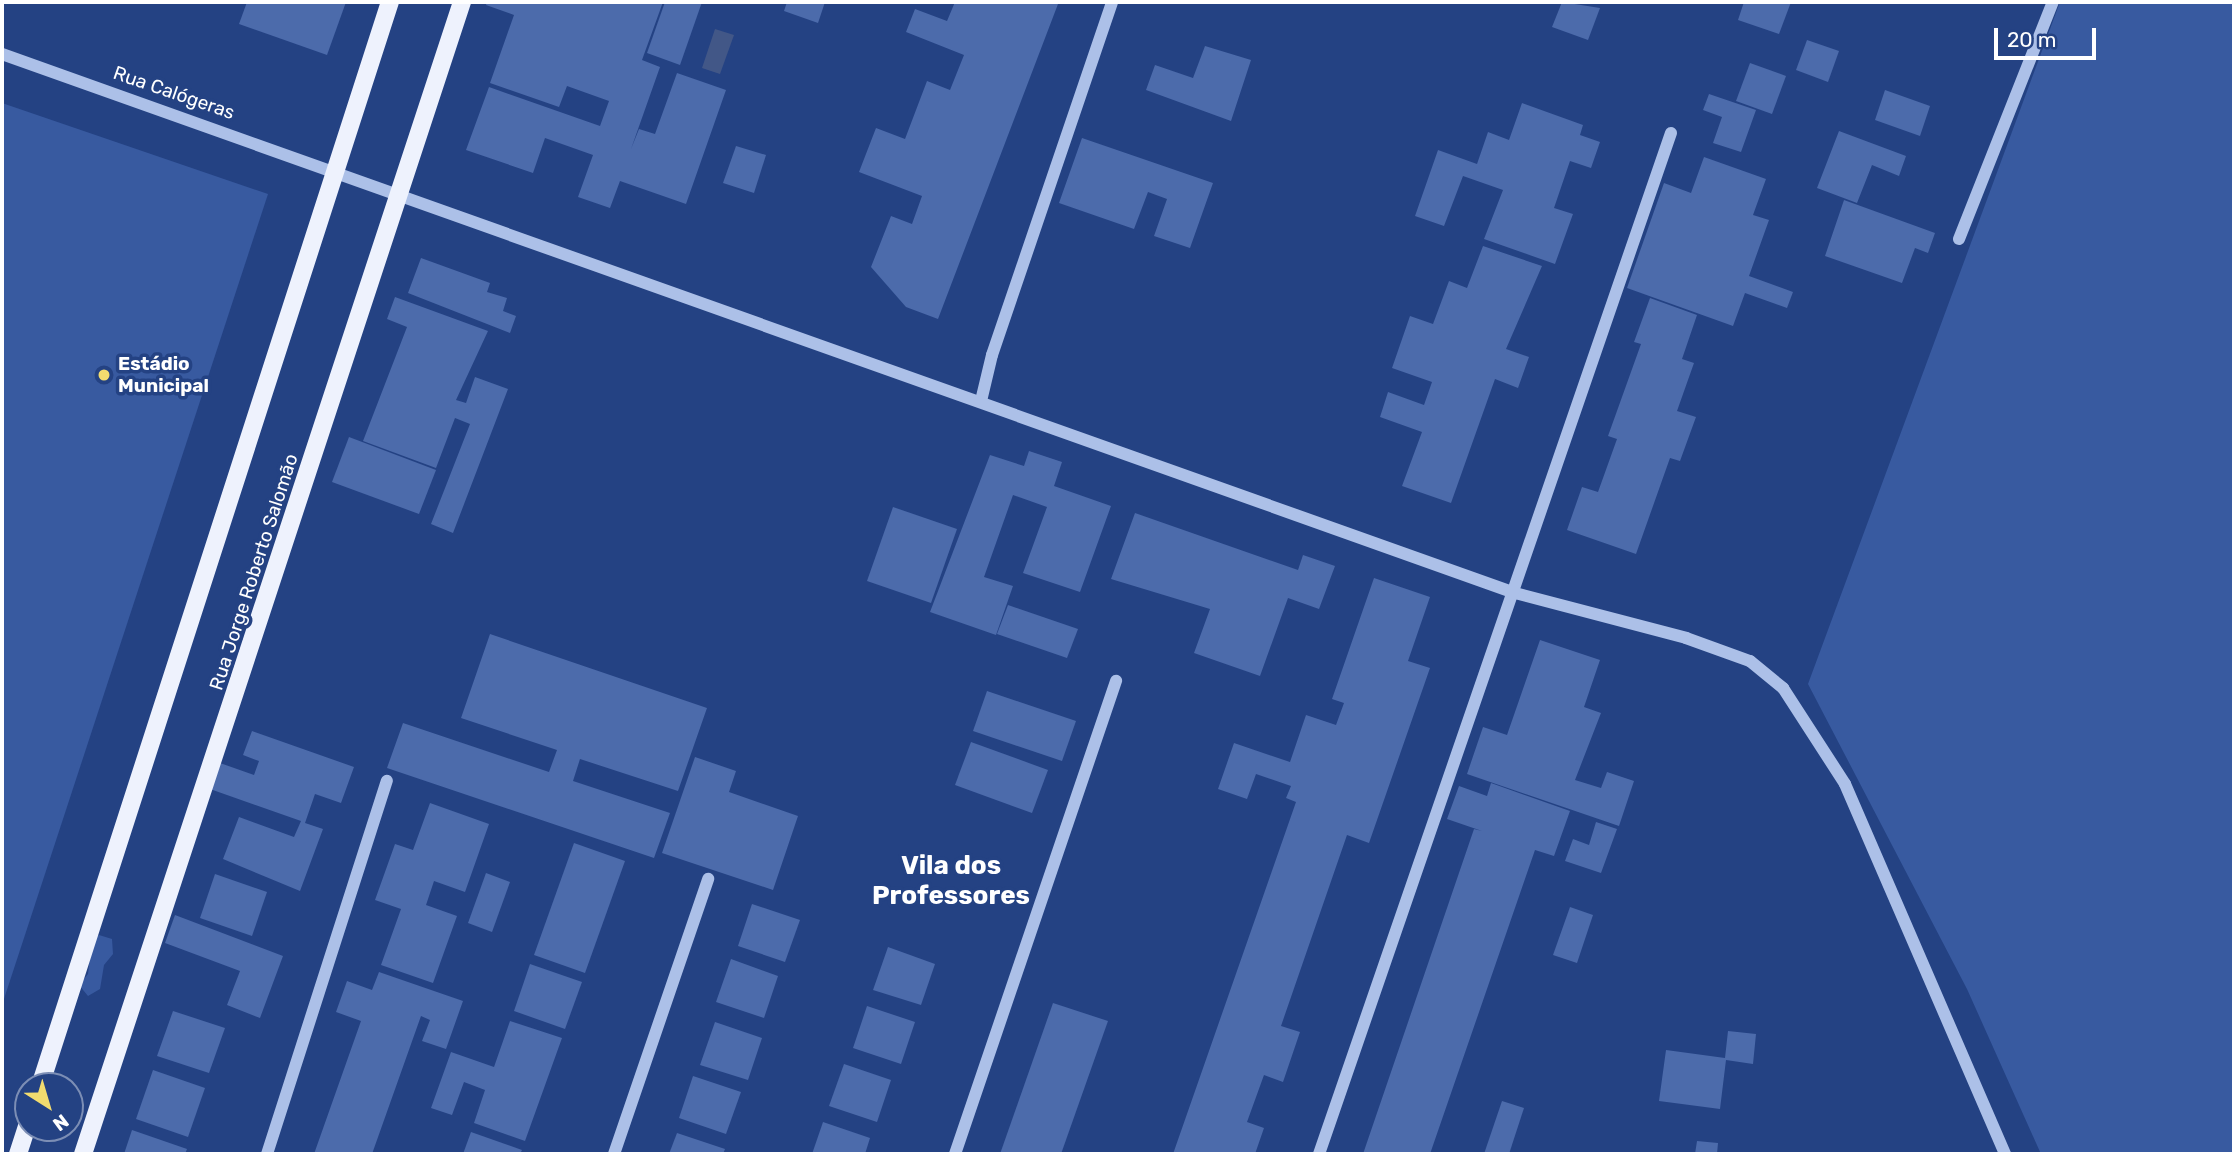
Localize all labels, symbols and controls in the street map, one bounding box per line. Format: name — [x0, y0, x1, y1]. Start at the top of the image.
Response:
scale bar — [1998, 14, 2100, 58]
text: 20 m — [2007, 27, 2056, 52]
street label: Rua Calógeras — [110, 62, 238, 124]
place label: Estádio Municipal — [118, 353, 209, 397]
marker: Estádio Municipal — [96, 367, 112, 383]
street label: Rua Jorge Roberto Salomão — [205, 451, 303, 693]
district label: Vila dos Professores — [872, 850, 1030, 912]
north arrow — [14, 1072, 84, 1142]
text: N — [48, 1109, 73, 1136]

